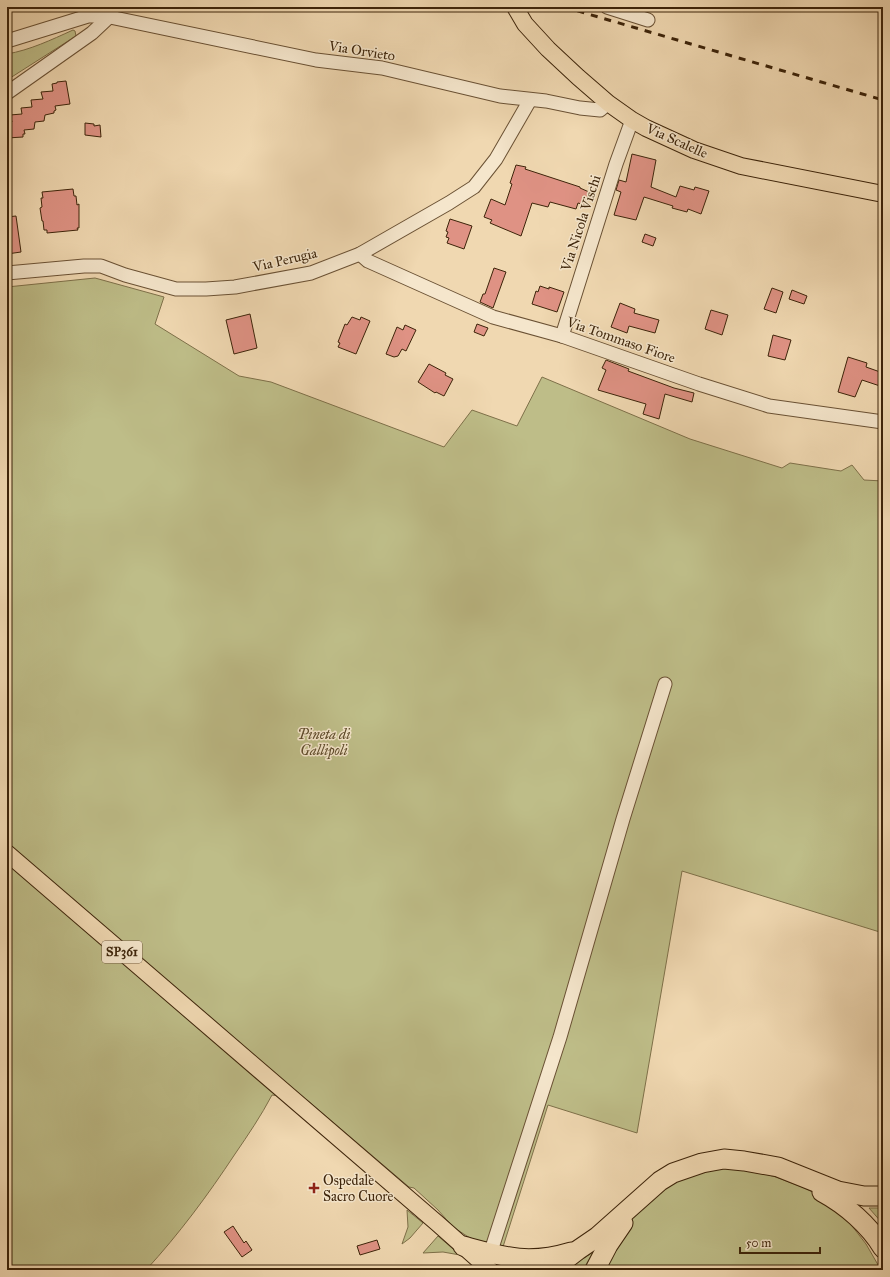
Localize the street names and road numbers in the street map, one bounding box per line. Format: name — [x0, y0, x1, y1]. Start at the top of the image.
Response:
street label: Via Orvieto — [327, 37, 396, 65]
street label: Via Scalelle — [643, 120, 710, 162]
street label: Via Nicola Vischi — [557, 173, 605, 274]
street label: Via Perugia — [250, 244, 319, 276]
street label: Via Tommaso Fiore — [563, 313, 678, 367]
road number: SP361 — [102, 941, 142, 963]

